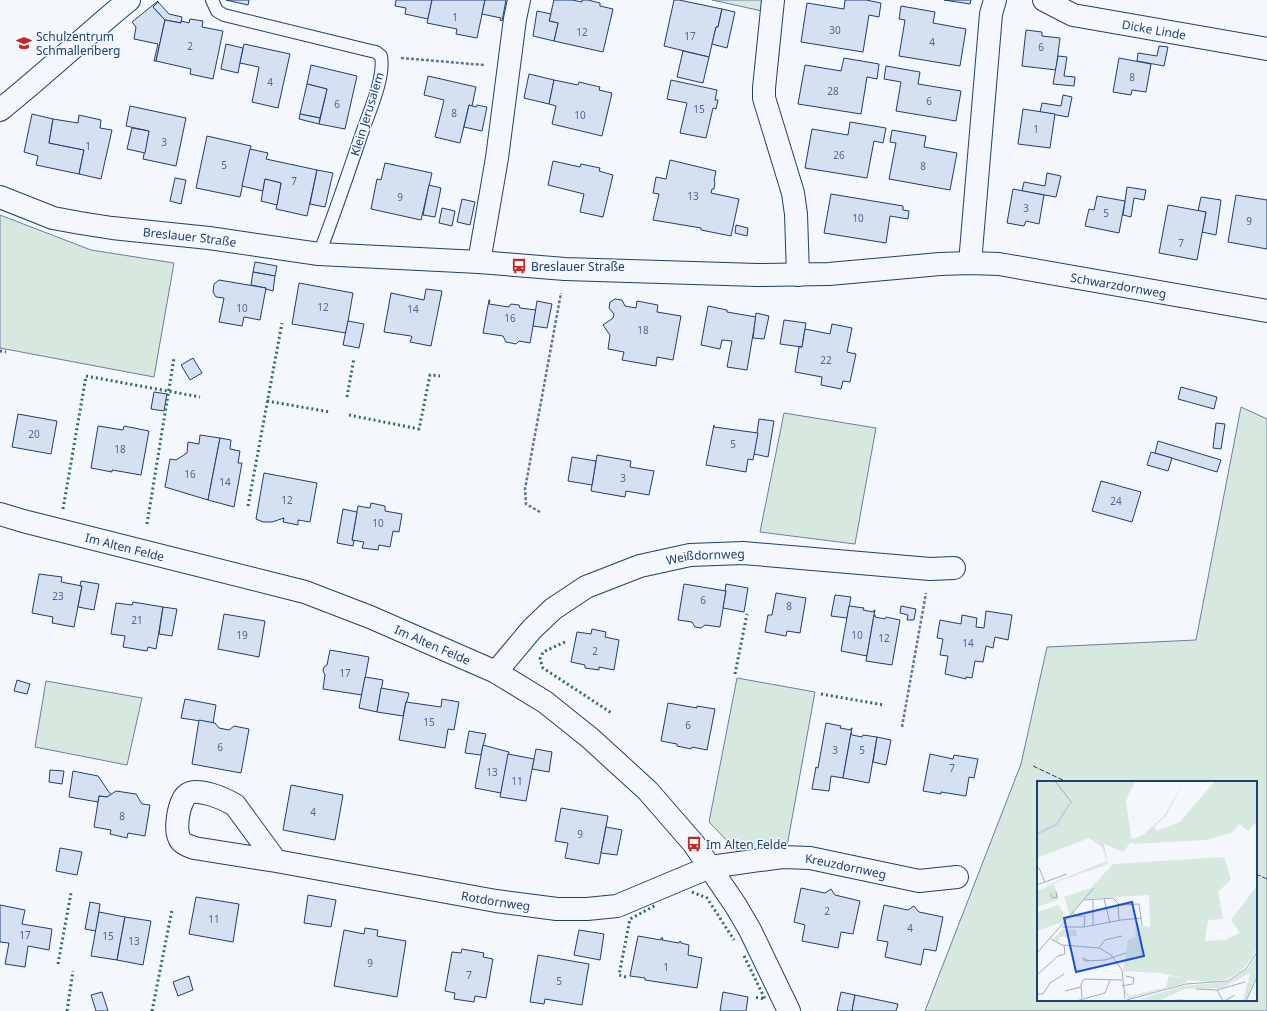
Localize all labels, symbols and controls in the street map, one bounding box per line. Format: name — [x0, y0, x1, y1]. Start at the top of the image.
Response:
house number: 1 — [452, 10, 458, 24]
street label: Dicke Linde — [1121, 15, 1188, 43]
house number: 30 — [829, 23, 841, 37]
house number: 12 — [576, 25, 588, 39]
place label: Schulzentrum Schmallenberg — [36, 28, 120, 59]
house number: 17 — [684, 29, 696, 43]
school or university icon: Schulzentrum Schmallenberg — [15, 34, 33, 52]
house number: 4 — [929, 35, 935, 49]
house number: 2 — [187, 39, 193, 53]
house number: 6 — [1038, 40, 1044, 54]
street label: Klein Jerusalem — [346, 70, 388, 158]
house number: 8 — [1129, 70, 1135, 84]
house number: 4 — [267, 75, 273, 89]
house number: 28 — [827, 84, 839, 98]
house number: 6 — [926, 94, 932, 108]
house number: 6 — [334, 97, 340, 111]
house number: 15 — [693, 102, 705, 116]
house number: 8 — [451, 106, 457, 120]
house number: 10 — [574, 108, 586, 122]
house number: 1 — [1033, 122, 1039, 136]
house number: 3 — [161, 135, 167, 149]
house number: 1 — [85, 139, 91, 153]
house number: 26 — [833, 148, 845, 162]
house number: 5 — [221, 158, 227, 172]
house number: 8 — [920, 159, 926, 173]
house number: 7 — [291, 174, 297, 188]
house number: 13 — [687, 189, 699, 203]
house number: 9 — [397, 190, 403, 204]
house number: 3 — [1023, 201, 1029, 215]
house number: 5 — [1103, 206, 1109, 220]
house number: 10 — [852, 211, 864, 225]
house number: 9 — [1246, 214, 1252, 228]
street label: Breslauer Straße — [142, 223, 238, 250]
house number: 7 — [1178, 236, 1184, 250]
bus stop icon: Breslauer Straße — [510, 257, 528, 275]
place label: Breslauer Straße — [531, 258, 625, 275]
street label: Schwarzdornweg — [1069, 268, 1168, 302]
house number: 12 — [317, 300, 329, 314]
house number: 10 — [236, 301, 248, 315]
house number: 14 — [407, 302, 419, 316]
house number: 16 — [504, 311, 516, 325]
house number: 18 — [637, 323, 649, 337]
house number: 22 — [820, 353, 832, 367]
house number: 20 — [28, 427, 40, 441]
house number: 5 — [730, 437, 736, 451]
house number: 18 — [114, 442, 126, 456]
house number: 16 — [184, 467, 196, 481]
house number: 3 — [620, 471, 626, 485]
house number: 14 — [219, 475, 231, 489]
house number: 12 — [281, 493, 293, 507]
house number: 24 — [1110, 494, 1122, 508]
house number: 10 — [372, 516, 384, 530]
street label: Im Alten Felde — [83, 528, 166, 565]
street label: Weißdornweg — [664, 544, 745, 569]
house number: 23 — [52, 589, 64, 603]
house number: 6 — [700, 593, 706, 607]
house number: 8 — [786, 599, 792, 613]
house number: 21 — [131, 613, 143, 627]
street label: Im Alten Felde — [392, 620, 474, 669]
house number: 19 — [236, 628, 248, 642]
house number: 10 — [851, 628, 863, 642]
house number: 12 — [878, 631, 890, 645]
house number: 14 — [962, 636, 974, 650]
house number: 2 — [592, 644, 598, 658]
house number: 17 — [339, 666, 351, 680]
house number: 15 — [423, 715, 435, 729]
house number: 6 — [685, 718, 691, 732]
house number: 6 — [217, 740, 223, 754]
house number: 3 — [832, 743, 838, 757]
house number: 5 — [859, 743, 865, 757]
house number: 7 — [949, 761, 955, 775]
house number: 13 — [486, 765, 498, 779]
house number: 11 — [511, 774, 523, 788]
inset map — [1037, 781, 1257, 1001]
house number: 4 — [310, 805, 316, 819]
house number: 8 — [119, 809, 125, 823]
house number: 9 — [577, 827, 583, 841]
bus stop icon: Im Alten Felde — [685, 835, 703, 853]
place label: Im Alten Felde — [706, 836, 787, 853]
street label: Kreuzdornweg — [805, 849, 888, 882]
street label: Rotdornweg — [460, 886, 531, 914]
house number: 2 — [824, 904, 830, 918]
house number: 11 — [208, 912, 220, 926]
house number: 4 — [907, 921, 913, 935]
house number: 17 — [19, 928, 31, 942]
house number: 15 — [102, 929, 114, 943]
house number: 13 — [128, 934, 140, 948]
house number: 9 — [367, 956, 373, 970]
house number: 1 — [663, 960, 669, 974]
house number: 7 — [466, 968, 472, 982]
house number: 5 — [556, 974, 562, 988]

